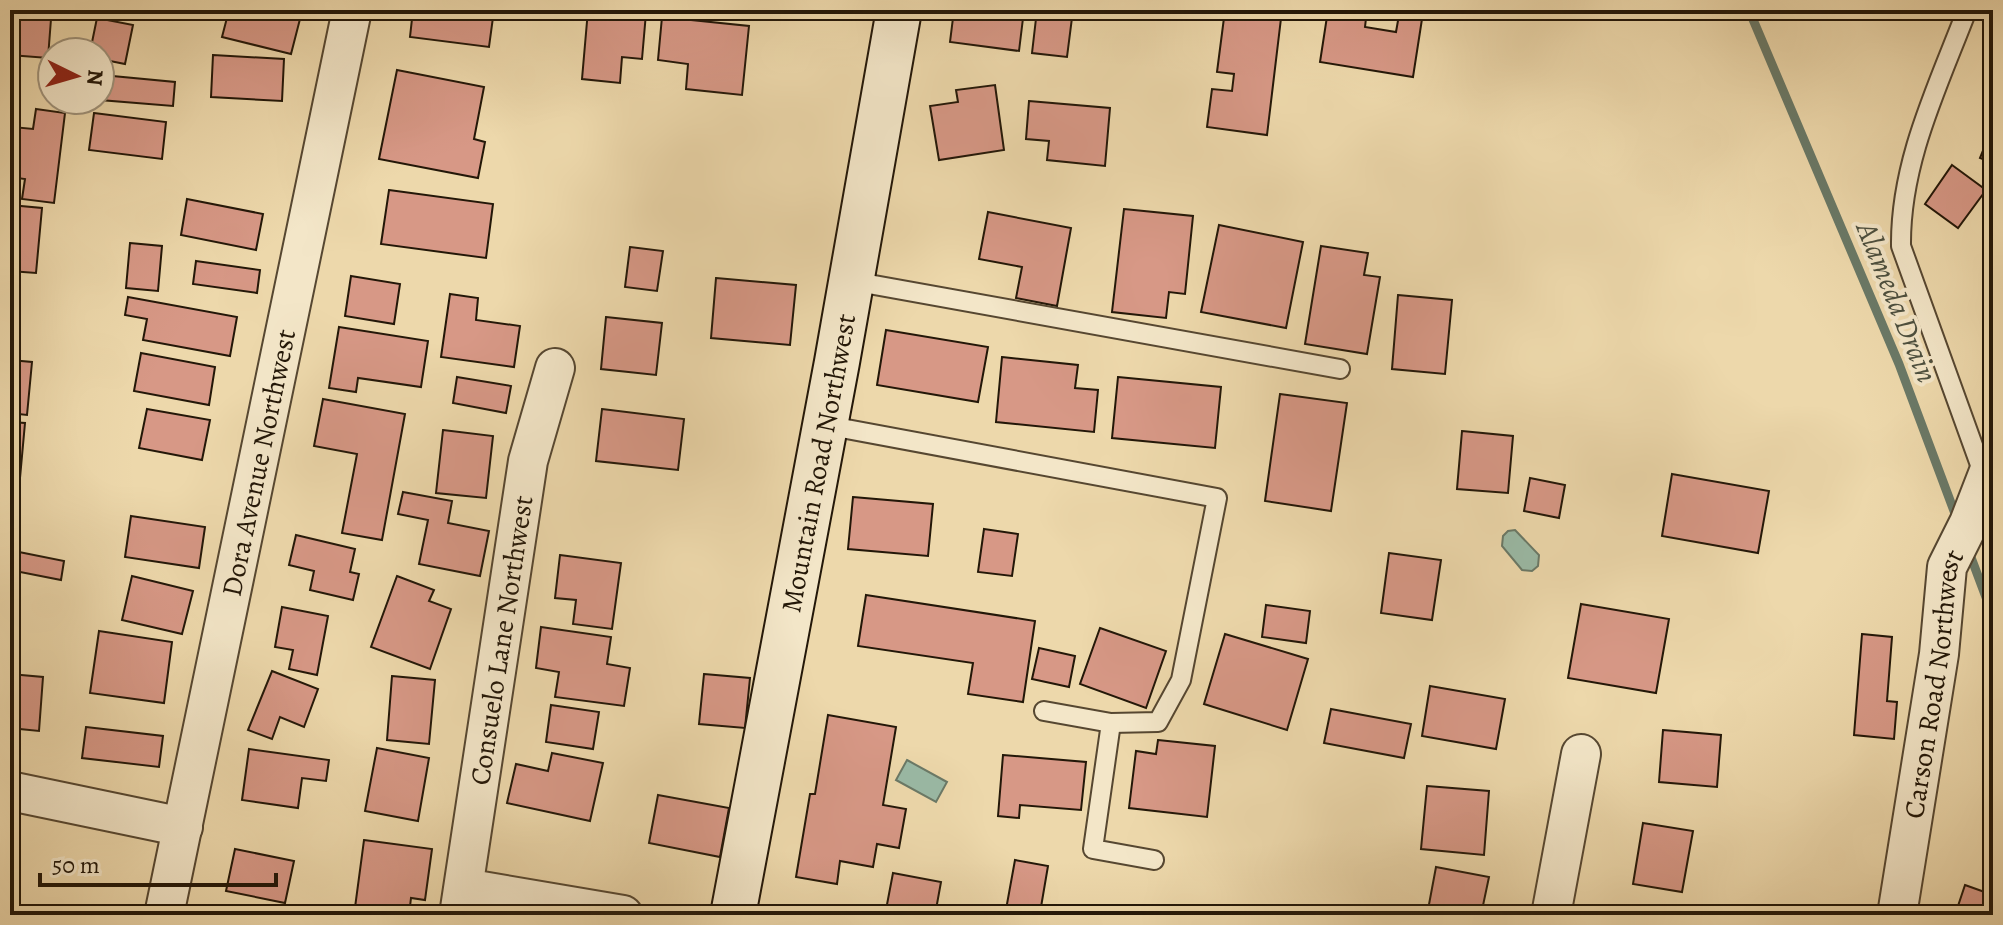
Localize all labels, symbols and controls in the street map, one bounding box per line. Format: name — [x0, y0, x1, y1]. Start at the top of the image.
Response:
north arrow — [36, 36, 116, 116]
text: N — [79, 68, 111, 87]
water label: Alameda Drain — [1846, 214, 1947, 388]
street label: Mountain Road Northwest — [772, 311, 865, 615]
street label: Dora Avenue Northwest — [213, 326, 305, 600]
street label: Consuelo Lane Northwest — [461, 493, 543, 788]
street label: Carson Road Northwest — [1895, 543, 1973, 821]
scale bar — [40, 837, 276, 887]
text: 50 m — [52, 849, 100, 881]

